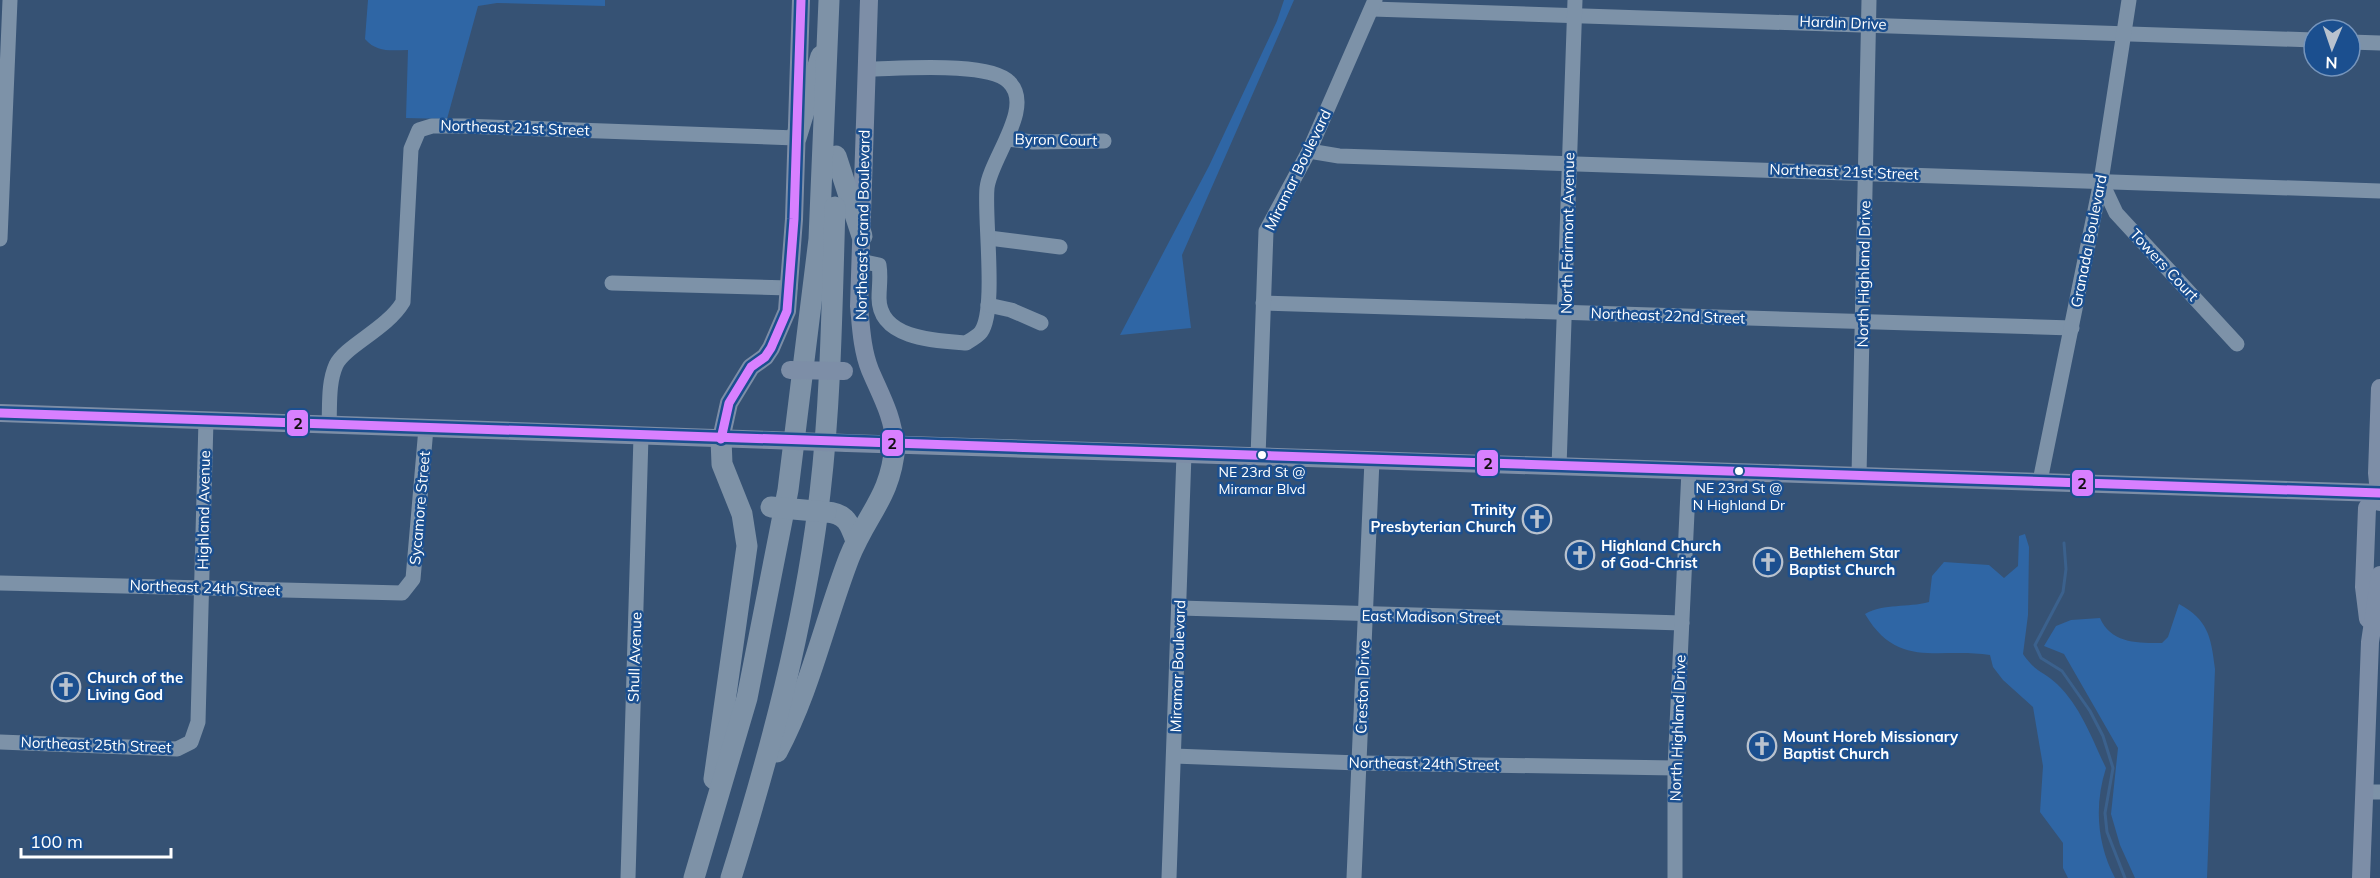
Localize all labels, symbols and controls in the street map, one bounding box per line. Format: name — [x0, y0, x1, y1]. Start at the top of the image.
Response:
street label: Hardin Drive — [1799, 11, 1887, 34]
north arrow — [2302, 18, 2362, 78]
text: N — [2325, 53, 2338, 73]
street label: Miramar Boulevard — [1260, 106, 1335, 234]
street label: Northeast 21st Street — [440, 115, 590, 140]
street label: Byron Court — [1014, 129, 1098, 150]
street label: Northeast Grand Boulevard — [851, 130, 874, 320]
street label: North Fairmont Avenue — [1557, 152, 1578, 314]
street label: Northeast 21st Street — [1769, 159, 1919, 184]
street label: Granada Boulevard — [2066, 173, 2111, 309]
street label: North Highland Drive — [1853, 200, 1874, 348]
street label: Towers Court — [2126, 224, 2203, 305]
street label: Northeast 22nd Street — [1590, 303, 1746, 328]
line badge: 2 — [286, 409, 309, 437]
text: 2 — [293, 413, 303, 433]
line badge: 2 — [881, 429, 904, 457]
text: 2 — [887, 433, 897, 453]
marker: NE 23rd St @ Miramar Blvd — [1256, 449, 1268, 461]
line badge: 2 — [1476, 449, 1499, 477]
street label: Highland Avenue — [193, 450, 214, 570]
street label: Sycamore Street — [405, 450, 434, 566]
text: 2 — [1483, 453, 1493, 473]
place label: NE 23rd St @ Miramar Blvd — [1218, 463, 1306, 498]
marker: NE 23rd St @ N Highland Dr — [1733, 465, 1745, 477]
line badge: 2 — [2071, 469, 2094, 497]
text: 2 — [2077, 473, 2087, 493]
place label: NE 23rd St @ N Highland Dr — [1693, 479, 1786, 514]
place label: Trinity Presbyterian Church — [1370, 500, 1517, 536]
church icon: Trinity Presbyterian Church — [1521, 503, 1553, 535]
place label: Highland Church of God-Christ — [1601, 536, 1721, 572]
church icon: Highland Church of God-Christ — [1564, 539, 1596, 571]
place label: Bethlehem Star Baptist Church — [1789, 543, 1900, 579]
church icon: Bethlehem Star Baptist Church — [1752, 546, 1784, 578]
street label: Northeast 24th Street — [129, 575, 281, 600]
street label: Miramar Boulevard — [1166, 599, 1189, 733]
street label: East Madison Street — [1361, 606, 1501, 627]
street label: Shull Avenue — [623, 612, 646, 702]
street label: Creston Drive — [1351, 640, 1374, 734]
street label: North Highland Drive — [1665, 654, 1690, 802]
place label: Church of the Living God — [87, 668, 183, 704]
church icon: Church of the Living God — [50, 671, 82, 703]
place label: Mount Horeb Missionary Baptist Church — [1783, 727, 1959, 763]
church icon: Mount Horeb Missionary Baptist Church — [1746, 730, 1778, 762]
street label: Northeast 25th Street — [20, 732, 172, 757]
street label: Northeast 24th Street — [1348, 753, 1500, 774]
scale bar — [21, 821, 171, 859]
text: 100 m — [30, 830, 83, 853]

